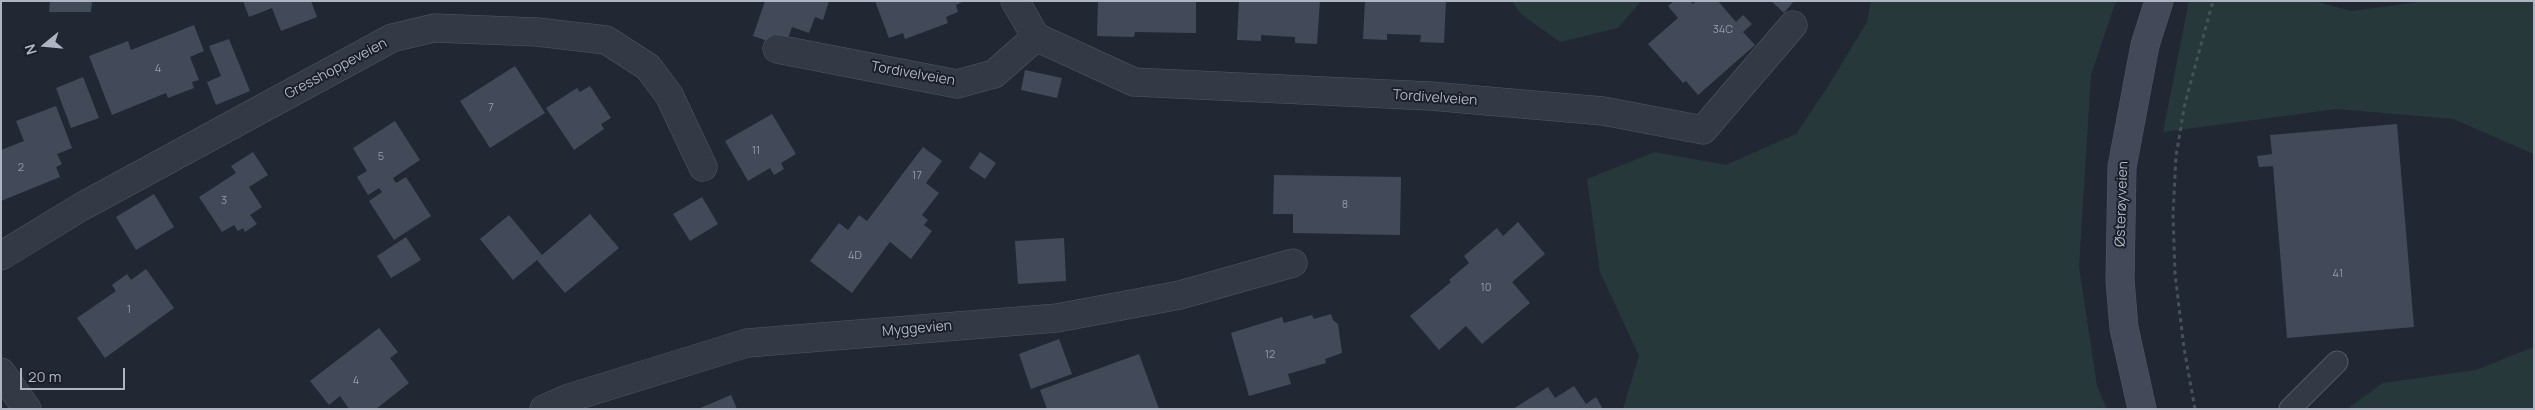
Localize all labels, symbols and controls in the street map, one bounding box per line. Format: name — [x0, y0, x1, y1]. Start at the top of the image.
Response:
north arrow — [20, 20, 70, 70]
house number: 34C — [1713, 23, 1733, 37]
street label: Gresshoppeveien — [282, 35, 390, 103]
text: N — [20, 42, 41, 57]
street label: Tordivelveien — [870, 58, 956, 90]
house number: 4 — [155, 62, 161, 76]
street label: Tordivelveien — [1392, 87, 1478, 109]
house number: 7 — [488, 101, 494, 115]
house number: 11 — [752, 144, 760, 158]
house number: 5 — [378, 150, 384, 164]
house number: 2 — [18, 161, 24, 175]
street label: Østerøyveien — [2112, 161, 2132, 247]
house number: 17 — [912, 169, 922, 183]
house number: 3 — [221, 194, 227, 208]
house number: 8 — [1342, 198, 1348, 212]
house number: 4D — [848, 249, 862, 263]
house number: 41 — [2333, 267, 2343, 281]
house number: 10 — [1481, 281, 1491, 295]
house number: 1 — [127, 303, 131, 317]
street label: Myggevien — [881, 318, 953, 340]
house number: 12 — [1265, 348, 1275, 362]
scale bar — [22, 358, 128, 390]
text: 20 m — [28, 366, 61, 387]
house number: 4 — [353, 374, 359, 388]

